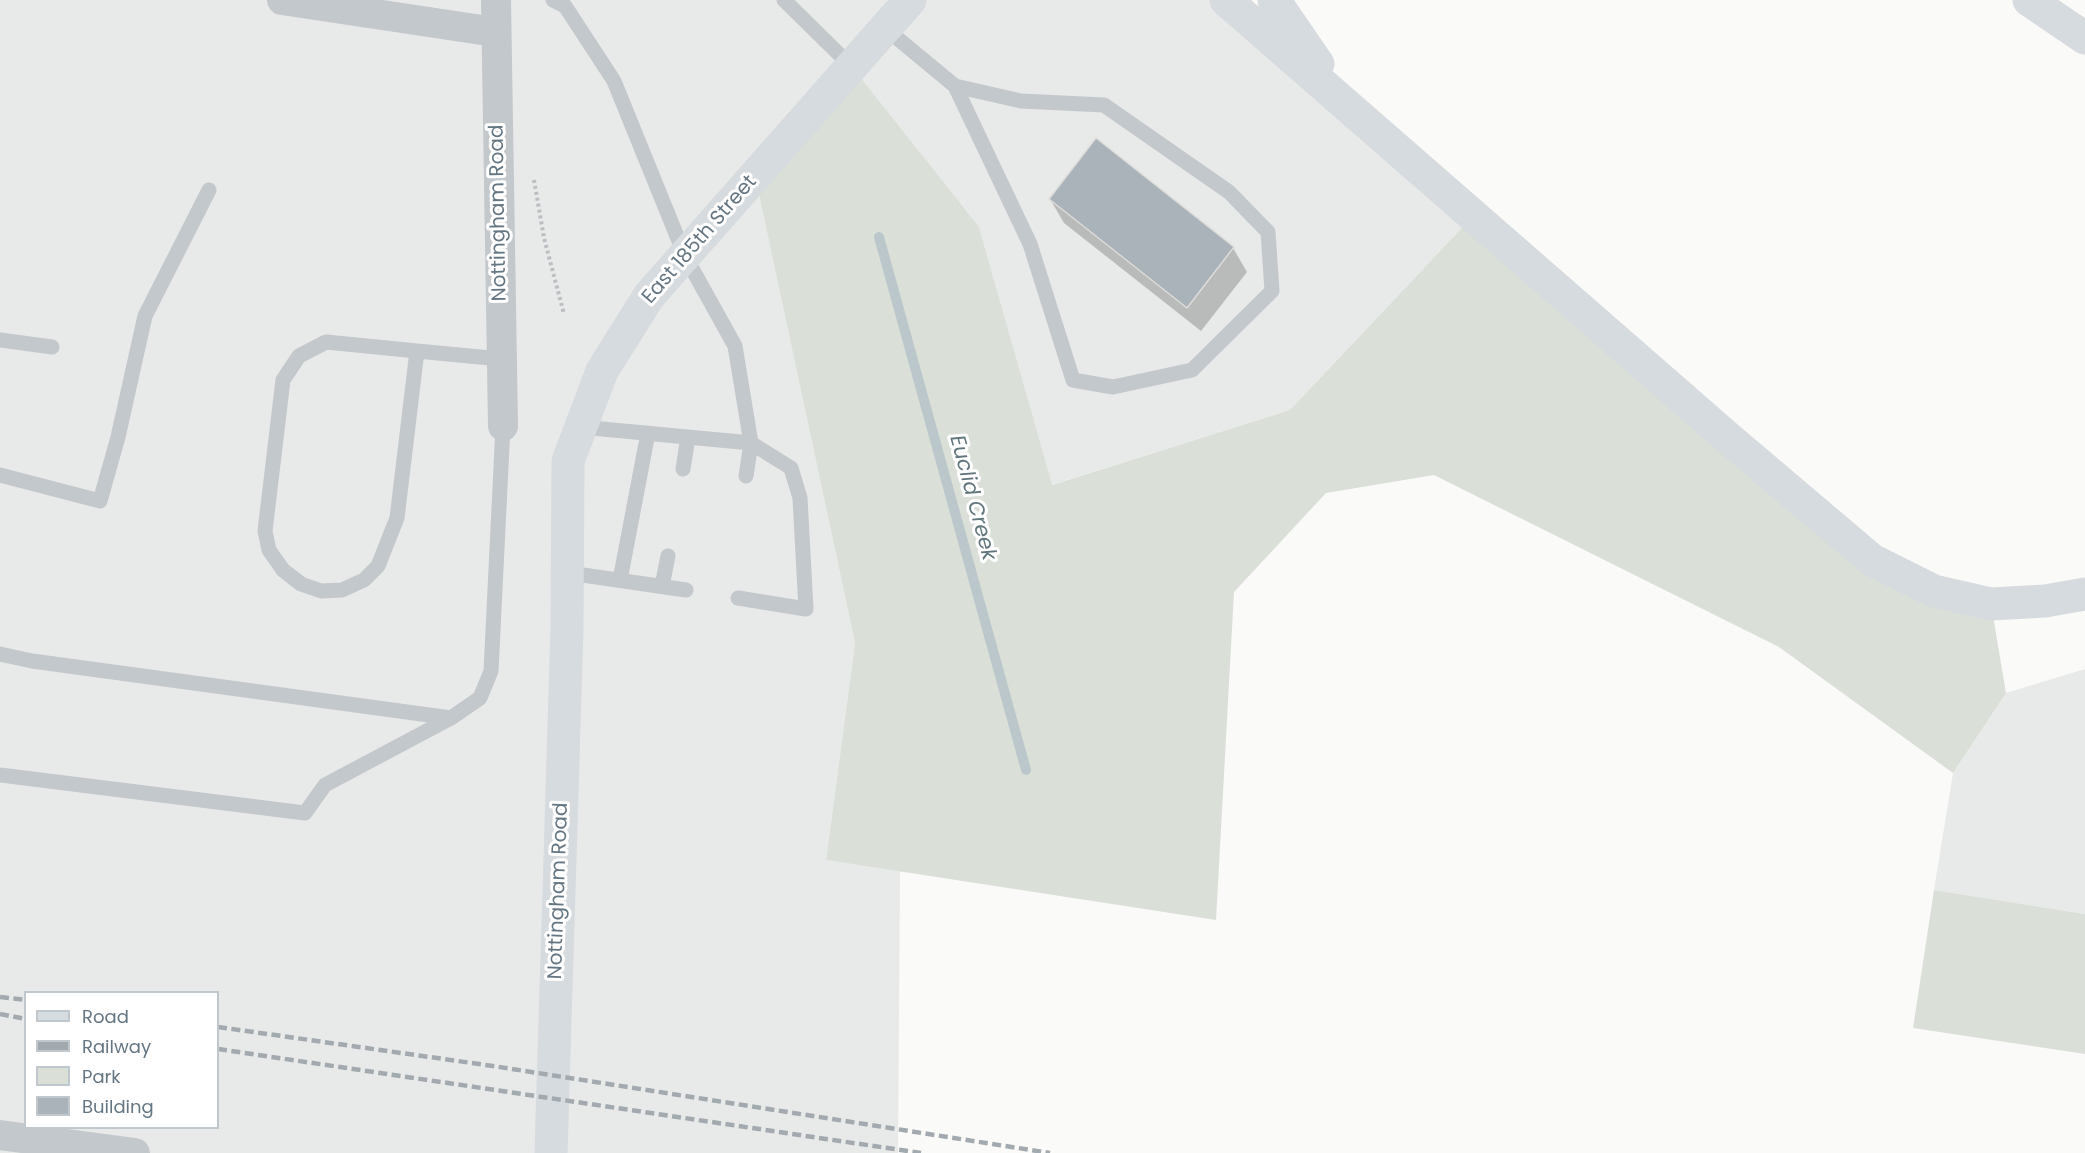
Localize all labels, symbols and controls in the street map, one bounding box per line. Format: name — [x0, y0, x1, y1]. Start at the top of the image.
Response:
street label: Nottingham Road — [485, 124, 513, 302]
street label: East 185th Street — [638, 171, 762, 309]
water label: Euclid Creek — [943, 433, 1001, 563]
street label: Nottingham Road — [544, 802, 574, 980]
legend — [24, 991, 219, 1129]
text: Road — [82, 1004, 129, 1029]
text: Railway — [82, 1034, 151, 1059]
text: Park — [82, 1064, 121, 1089]
text: Building — [82, 1094, 154, 1119]

